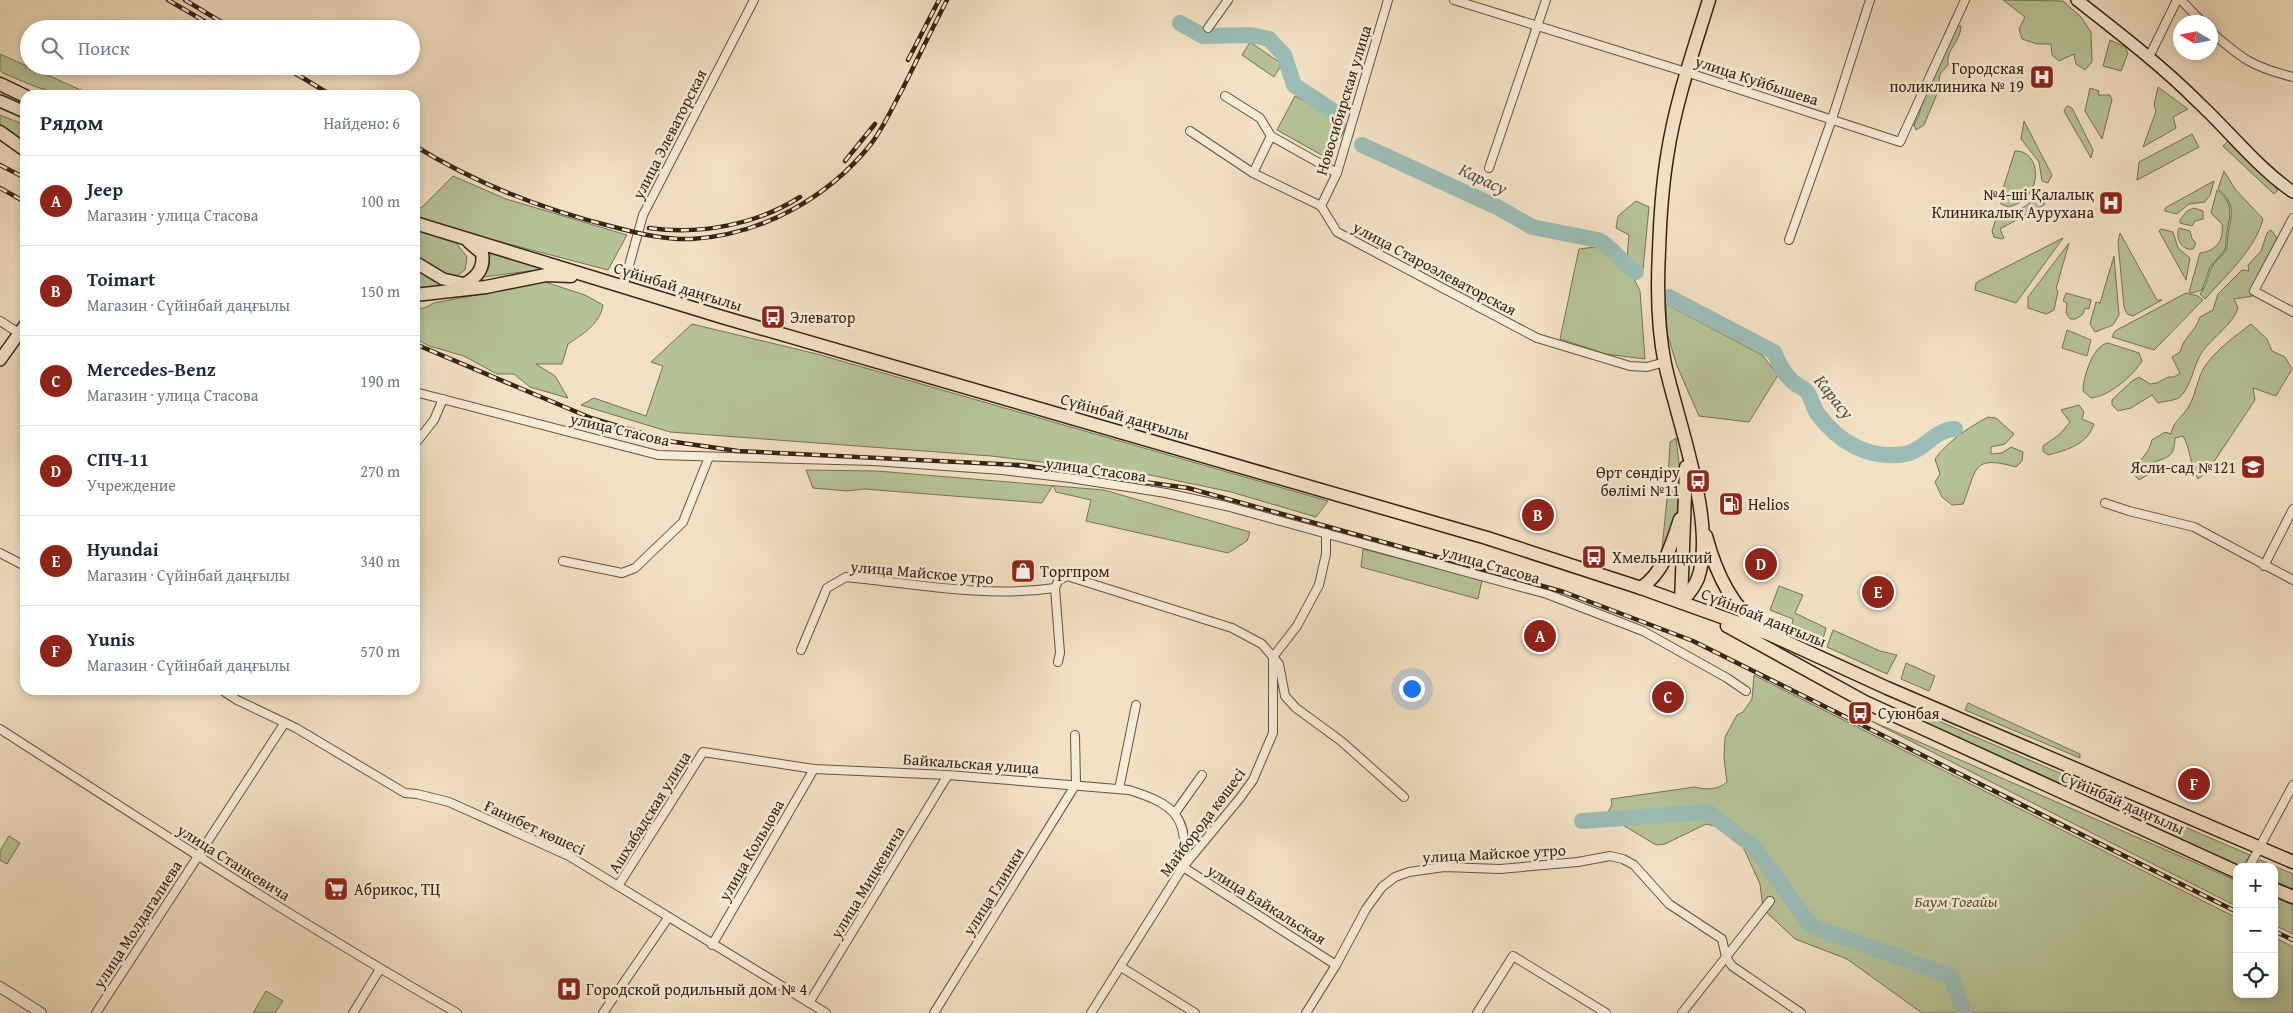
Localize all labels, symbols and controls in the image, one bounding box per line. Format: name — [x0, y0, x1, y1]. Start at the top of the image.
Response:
north arrow — [2173, 15, 2218, 60]
search box — [20, 20, 420, 75]
street label: Новосибирская улица — [1309, 22, 1377, 178]
icon: search — [38, 34, 66, 62]
text: Поиск — [78, 34, 130, 62]
street label: улица Куйбышева — [1691, 48, 1822, 111]
place label: Городская поликлиника № 19 — [1889, 56, 2024, 98]
hospital icon: Городская поликлиника № 19 — [2029, 64, 2055, 90]
street label: улица Элеваторская — [625, 65, 712, 204]
text: Рядом — [40, 107, 103, 138]
text: Найдено: 6 — [323, 111, 400, 135]
water label: Карасу — [1455, 156, 1513, 202]
text: Jeep — [87, 175, 123, 203]
place label: №4-ші Қалалық Клиникалық Аурухана — [1932, 182, 2094, 224]
text: A — [51, 189, 61, 213]
text: 100 m — [360, 189, 400, 213]
hospital icon: №4-ші Қалалық Клиникалық Аурухана — [2098, 190, 2124, 216]
text: Магазин · улица Стасова — [87, 203, 258, 227]
street label: улица Староэлеваторская — [1348, 214, 1521, 321]
street label: Сүйінбай даңғылы — [611, 255, 745, 317]
text: Toimart — [87, 265, 155, 293]
text: B — [51, 279, 61, 303]
text: 150 m — [360, 279, 400, 303]
text: Магазин · Сүйінбай даңғылы — [87, 293, 290, 317]
bus stop icon: Элеватор — [760, 304, 786, 330]
place label: Элеватор — [790, 305, 856, 329]
text: Mercedes-Benz — [87, 355, 216, 383]
water label: Карасу — [1808, 368, 1861, 425]
text: C — [51, 369, 61, 393]
text: 190 m — [360, 369, 400, 393]
text: Магазин · улица Стасова — [87, 383, 258, 407]
street label: Сүйінбай даңғылы — [1058, 386, 1192, 446]
street label: улица Стасова — [567, 406, 672, 452]
text: СПЧ-11 — [87, 445, 149, 473]
street label: улица Стасова — [1043, 450, 1148, 488]
school or university icon: Ясли-сад №121 — [2240, 454, 2266, 480]
place label: Ясли-сад №121 — [2130, 455, 2236, 479]
text: D — [51, 459, 61, 483]
text: 270 m — [360, 459, 400, 483]
place label: Өрт сөндіру бөлімі №11 — [1596, 460, 1680, 502]
bus stop icon: Өрт сөндіру бөлімі №11 — [1685, 468, 1711, 494]
text: Учреждение — [87, 473, 176, 497]
fuel station icon: Helios — [1718, 491, 1744, 517]
place label: Helios — [1748, 492, 1790, 516]
pin: B — [1522, 496, 1554, 534]
text: Hyundai — [87, 535, 159, 563]
street label: улица Стасова — [1438, 538, 1543, 590]
bus stop icon: Хмельницкий — [1581, 544, 1607, 570]
place label: Хмельницкий — [1612, 545, 1713, 569]
pin: D — [1745, 545, 1777, 583]
text: E — [52, 549, 60, 573]
text: 340 m — [360, 549, 400, 573]
street label: улица Майское утро — [848, 554, 995, 590]
shop icon: Торгпром — [1010, 558, 1036, 584]
place label: Торгпром — [1040, 559, 1110, 583]
text: Магазин · Сүйінбай даңғылы — [87, 563, 290, 587]
pin: E — [1862, 573, 1894, 611]
street label: Сүйінбай даңғылы — [1698, 581, 1830, 653]
pin: A — [1524, 617, 1556, 655]
text: Yunis — [87, 625, 135, 653]
text: F — [52, 639, 60, 663]
text: 570 m — [360, 639, 400, 663]
text: Магазин · Сүйінбай даңғылы — [87, 653, 290, 677]
your location — [1399, 676, 1425, 702]
pin: C — [1652, 678, 1684, 716]
bus stop icon: Суюнбая — [1847, 700, 1873, 726]
place label: Суюнбая — [1878, 701, 1940, 725]
street label: Ашхабадская улица — [602, 746, 696, 878]
street label: Байкальская улица — [902, 746, 1040, 780]
street label: Майборода көшесі — [1153, 762, 1251, 881]
street label: Сүйінбай даңғылы — [2057, 764, 2189, 840]
pin: F — [2178, 765, 2210, 803]
street label: Ғанибет көшесі — [481, 793, 590, 861]
street label: улица Кольцова — [712, 794, 790, 906]
street label: улица Станкевича — [172, 817, 296, 907]
street label: улица Мицкевича — [823, 821, 910, 944]
street label: улица Майское утро — [1421, 837, 1566, 869]
street label: улица Глинки — [956, 842, 1030, 941]
street label: улица Молдагалиева — [86, 855, 188, 994]
street label: улица Байкальская — [1202, 857, 1331, 950]
map controls — [2233, 863, 2278, 998]
button: + — [2233, 863, 2278, 908]
supermarket icon: Абрикос, ТЦ — [323, 876, 349, 902]
place label: Абрикос, ТЦ — [354, 877, 440, 901]
park label: Баум Тоғайы — [1914, 889, 1998, 913]
button: − — [2233, 908, 2278, 953]
button: locate — [2233, 953, 2278, 998]
hospital icon: Городской родильный дом № 4 — [556, 976, 582, 1002]
place label: Городской родильный дом № 4 — [586, 977, 807, 1001]

